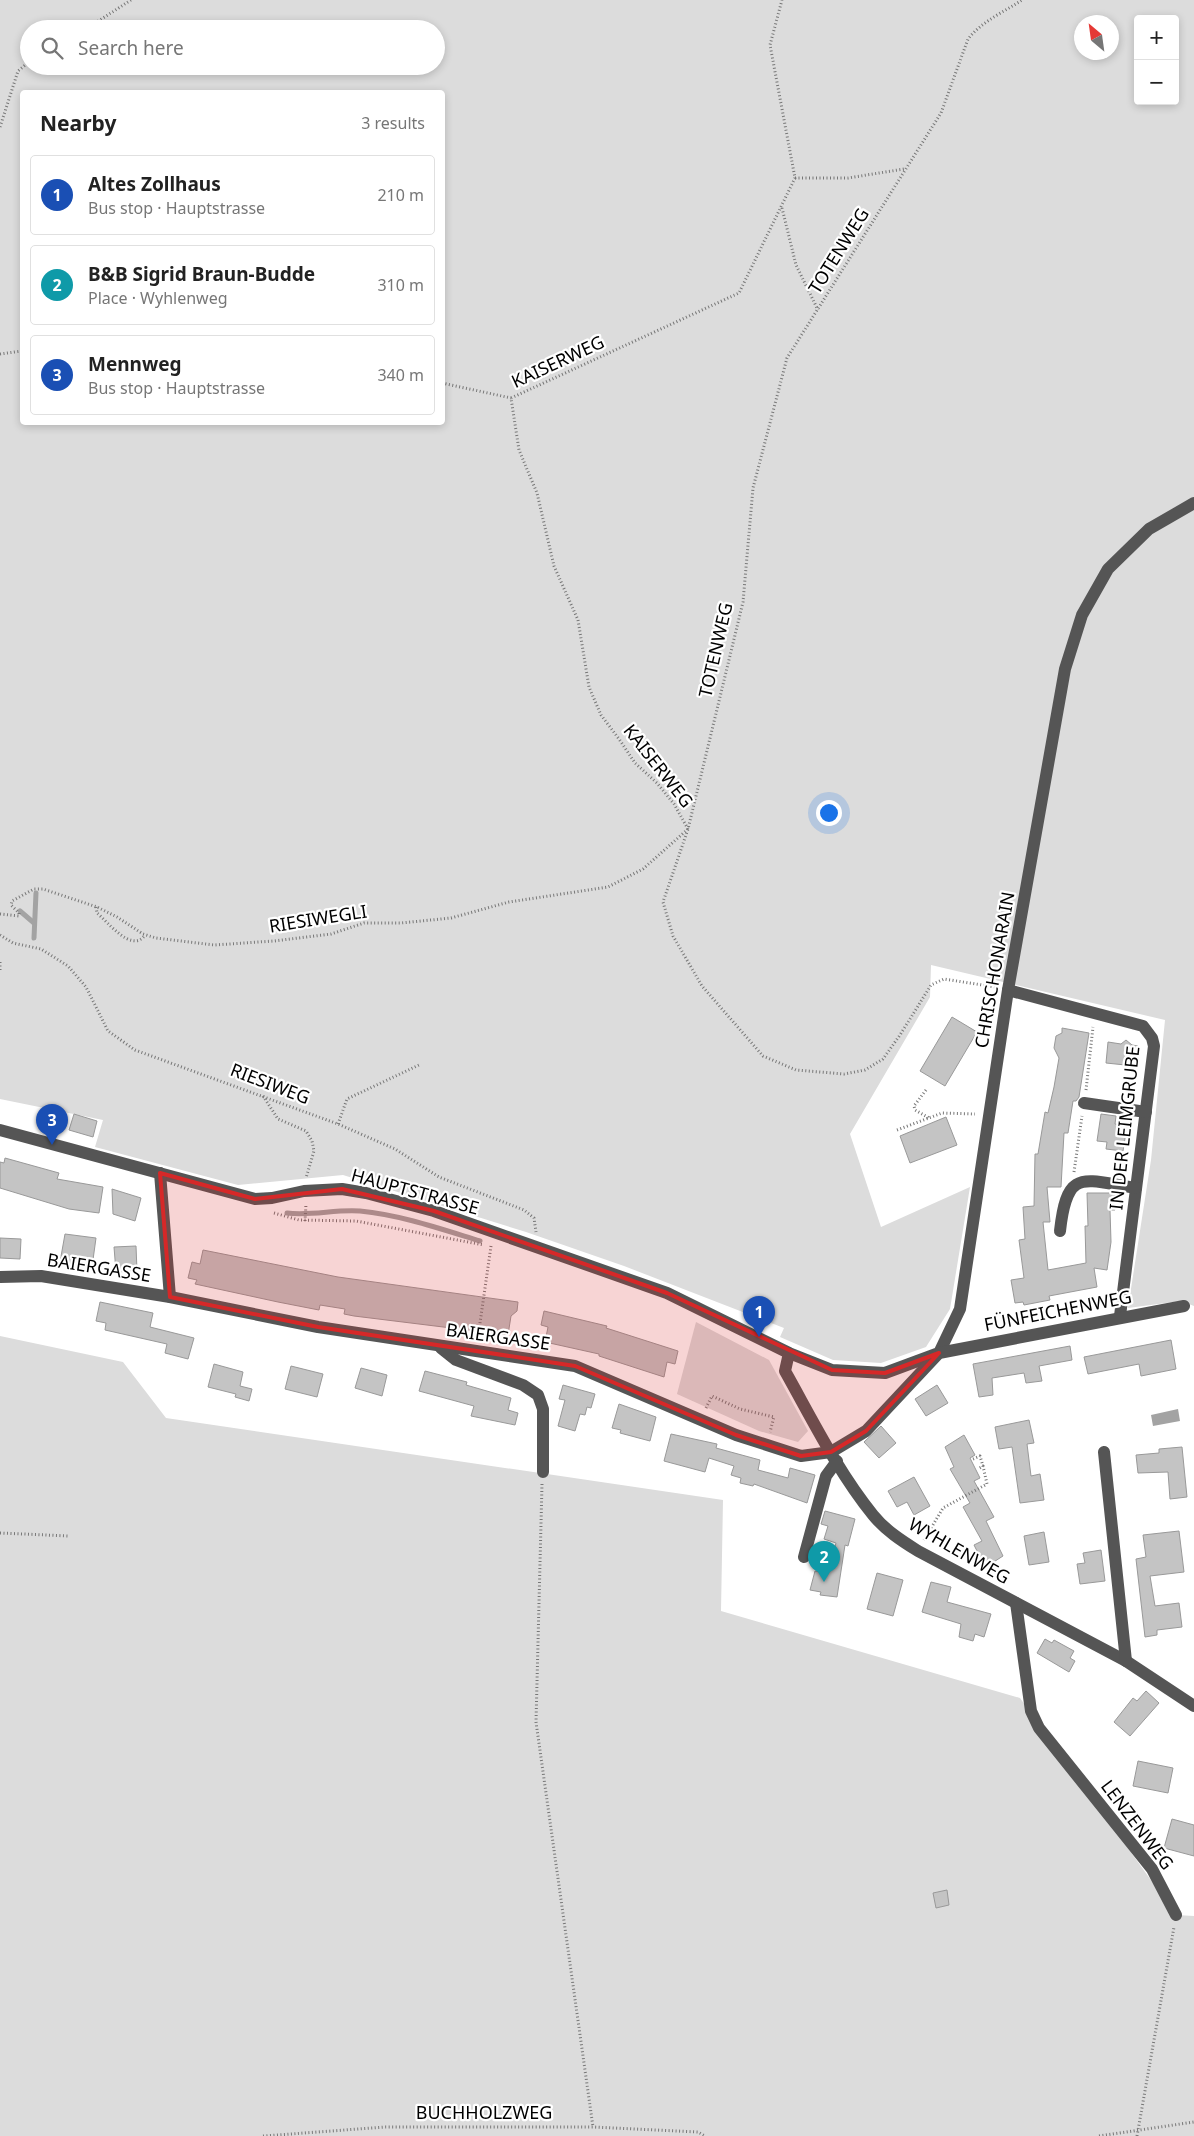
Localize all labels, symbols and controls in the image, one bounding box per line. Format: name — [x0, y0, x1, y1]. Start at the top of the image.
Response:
north arrow — [1074, 15, 1119, 60]
map controls — [1134, 15, 1179, 105]
button: + — [1134, 15, 1179, 60]
search box — [20, 20, 445, 75]
icon: search — [38, 34, 66, 62]
text: Search here — [78, 35, 184, 61]
button: − — [1134, 60, 1179, 105]
text: Nearby — [40, 109, 116, 137]
text: 3 results — [361, 112, 425, 134]
text: Altes Zollhaus — [88, 171, 221, 197]
text: 1 — [52, 184, 62, 206]
text: 210 m — [377, 184, 424, 206]
text: Bus stop · Hauptstrasse — [88, 197, 265, 219]
street label: TOTENWEG — [802, 203, 874, 298]
text: B&B Sigrid Braun-Budde — [88, 261, 315, 287]
text: 2 — [52, 274, 62, 296]
text: 310 m — [377, 274, 424, 296]
text: Place · Wyhlenweg — [88, 287, 228, 309]
street label: KAISERWEG — [507, 329, 608, 393]
text: Mennweg — [88, 351, 182, 377]
text: 3 — [52, 364, 62, 386]
text: 340 m — [377, 364, 424, 386]
text: Bus stop · Hauptstrasse — [88, 377, 265, 399]
street label: TOTENWEG — [692, 600, 738, 700]
street label: KAISERWEG — [619, 719, 699, 812]
your location — [816, 800, 842, 826]
street label: CHRISCHONARAIN — [968, 890, 1020, 1050]
street label: RIESIWEGLI — [267, 898, 368, 938]
street label: IN DER LEIMGRUBE — [1103, 1045, 1145, 1211]
street label: RIESIWEG — [227, 1057, 313, 1109]
pin: 3 — [36, 1104, 68, 1145]
street label: HAUPTSTRASSE — [349, 1162, 482, 1220]
street label: BAIERGASSE — [45, 1247, 153, 1287]
street label: FÜNFEICHENWEG — [982, 1284, 1134, 1336]
pin: 1 — [743, 1296, 775, 1337]
street label: BAIERGASSE — [445, 1317, 552, 1355]
street label: WYHLENWEG — [904, 1511, 1015, 1589]
pin: 2 — [808, 1541, 840, 1582]
street label: LENZENWEG — [1096, 1774, 1180, 1874]
street label: BUCHHOLZWEG — [416, 2100, 552, 2124]

